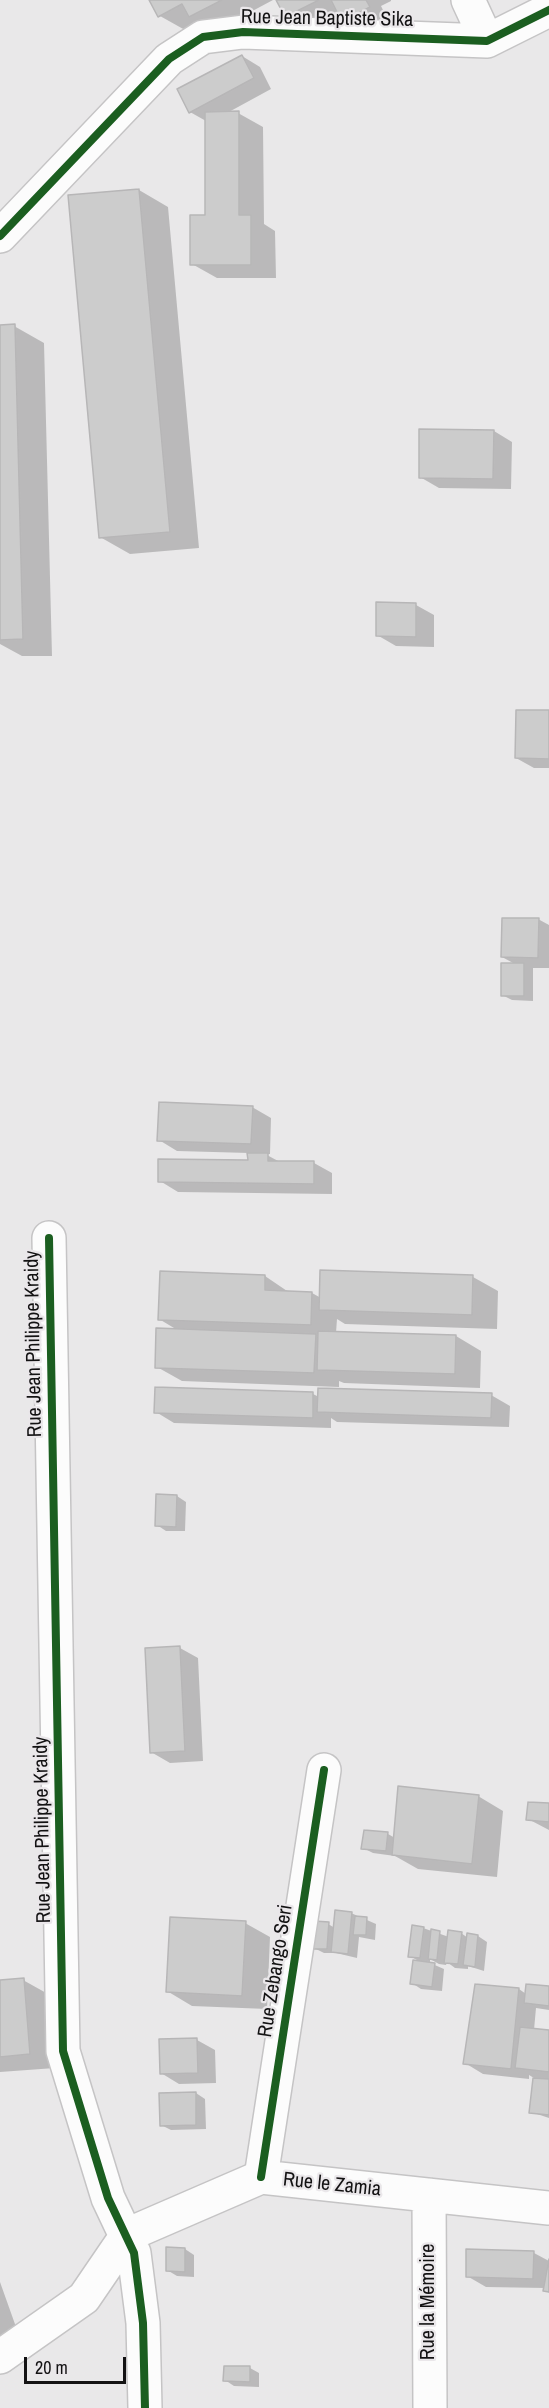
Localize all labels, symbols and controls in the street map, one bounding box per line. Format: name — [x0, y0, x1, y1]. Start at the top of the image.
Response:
street label: Rue Jean Baptiste Sika — [241, 5, 413, 33]
street label: Rue Jean Philippe Kraidy — [20, 1250, 48, 1438]
street label: Rue Jean Philippe Kraidy — [29, 1736, 57, 1924]
street label: Rue Zebango Seri — [254, 1903, 298, 2039]
street label: Rue le Zamia — [282, 2168, 382, 2202]
street label: Rue la Mémoire — [417, 2244, 441, 2360]
scale bar — [27, 2345, 129, 2383]
text: 20 m — [35, 2355, 68, 2380]

